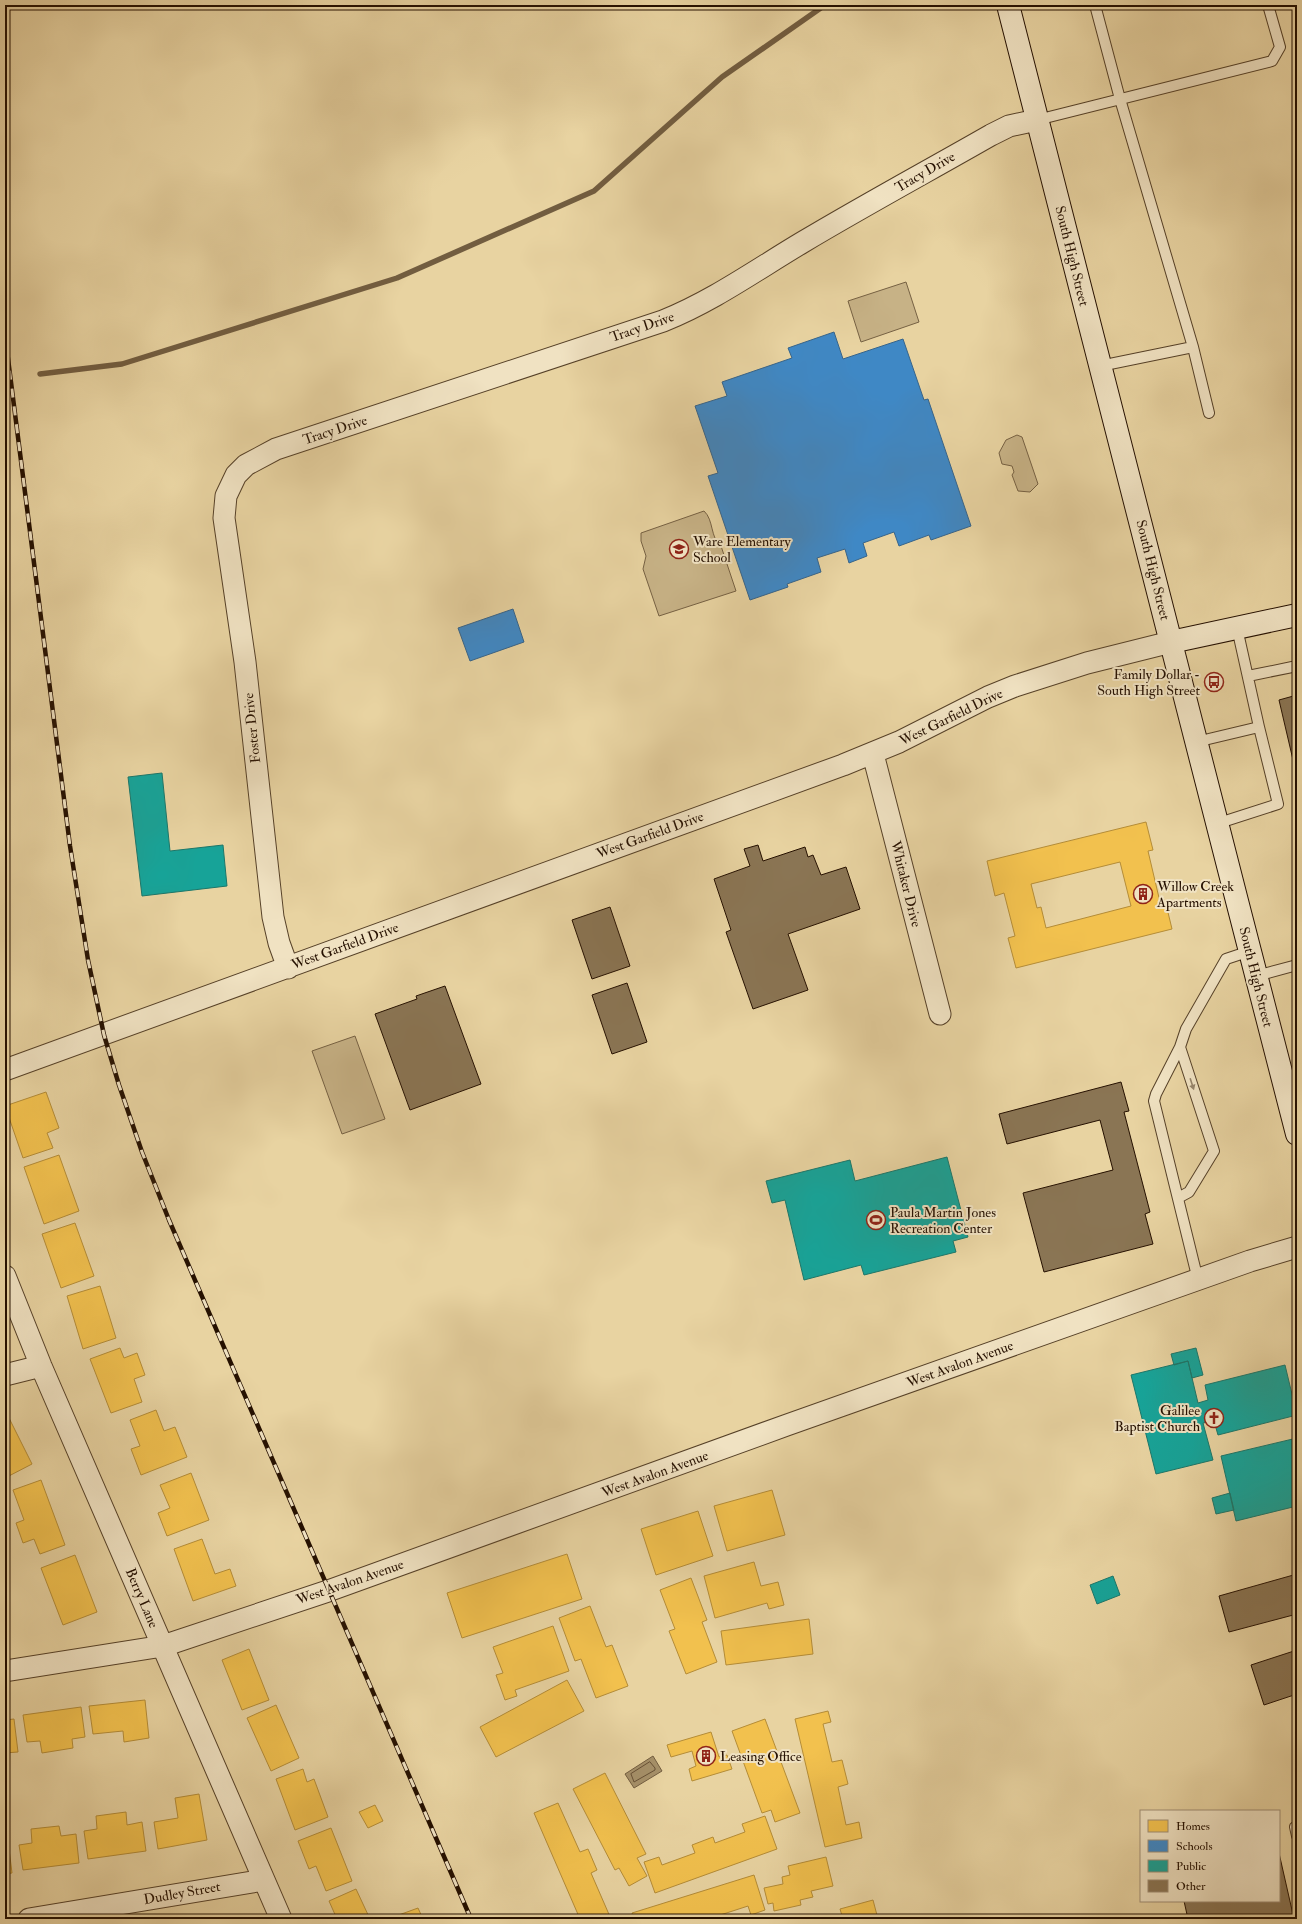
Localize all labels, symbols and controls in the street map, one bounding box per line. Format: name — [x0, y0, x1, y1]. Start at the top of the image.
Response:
street label: Tracy Drive — [892, 148, 959, 197]
street label: South High Street — [1051, 204, 1093, 308]
street label: Tracy Drive — [608, 308, 677, 347]
street label: Tracy Drive — [301, 412, 370, 449]
street label: South High Street — [1132, 518, 1174, 622]
place label: Ware Elementary School — [692, 533, 792, 566]
school or university icon: Ware Elementary School — [668, 538, 690, 560]
place label: Family Dollar - South High Street — [1097, 666, 1200, 699]
bus stop icon: Family Dollar - South High Street — [1203, 671, 1225, 693]
street label: West Garfield Drive — [896, 685, 1006, 750]
street label: Foster Drive — [240, 692, 264, 764]
street label: West Garfield Drive — [593, 808, 706, 863]
street label: Whitaker Drive — [887, 838, 925, 929]
place label: Willow Creek Apartments — [1156, 878, 1234, 912]
building icon: Willow Creek Apartments — [1132, 883, 1154, 905]
street label: West Garfield Drive — [288, 919, 401, 974]
street label: South High Street — [1235, 925, 1277, 1029]
one-way arrow — [1189, 1078, 1195, 1090]
place label: Paula Martin Jones Recreation Center — [890, 1204, 996, 1237]
sports icon: Paula Martin Jones Recreation Center — [865, 1209, 887, 1231]
street label: West Avalon Avenue — [903, 1337, 1016, 1392]
place label: Galilee Baptist Church — [1115, 1402, 1201, 1436]
church icon: Galilee Baptist Church — [1203, 1407, 1225, 1429]
street label: West Avalon Avenue — [598, 1447, 711, 1502]
street label: West Avalon Avenue — [293, 1556, 406, 1609]
street label: Berry Lane — [121, 1565, 162, 1631]
building icon: Leasing Office — [695, 1745, 717, 1767]
place label: Leasing Office — [720, 1748, 802, 1765]
legend — [1140, 1810, 1280, 1902]
text: Homes — [1176, 1819, 1210, 1834]
text: Schools — [1176, 1839, 1213, 1854]
text: Public — [1176, 1859, 1206, 1874]
street label: Dudley Street — [142, 1878, 222, 1909]
text: Other — [1176, 1879, 1206, 1894]

